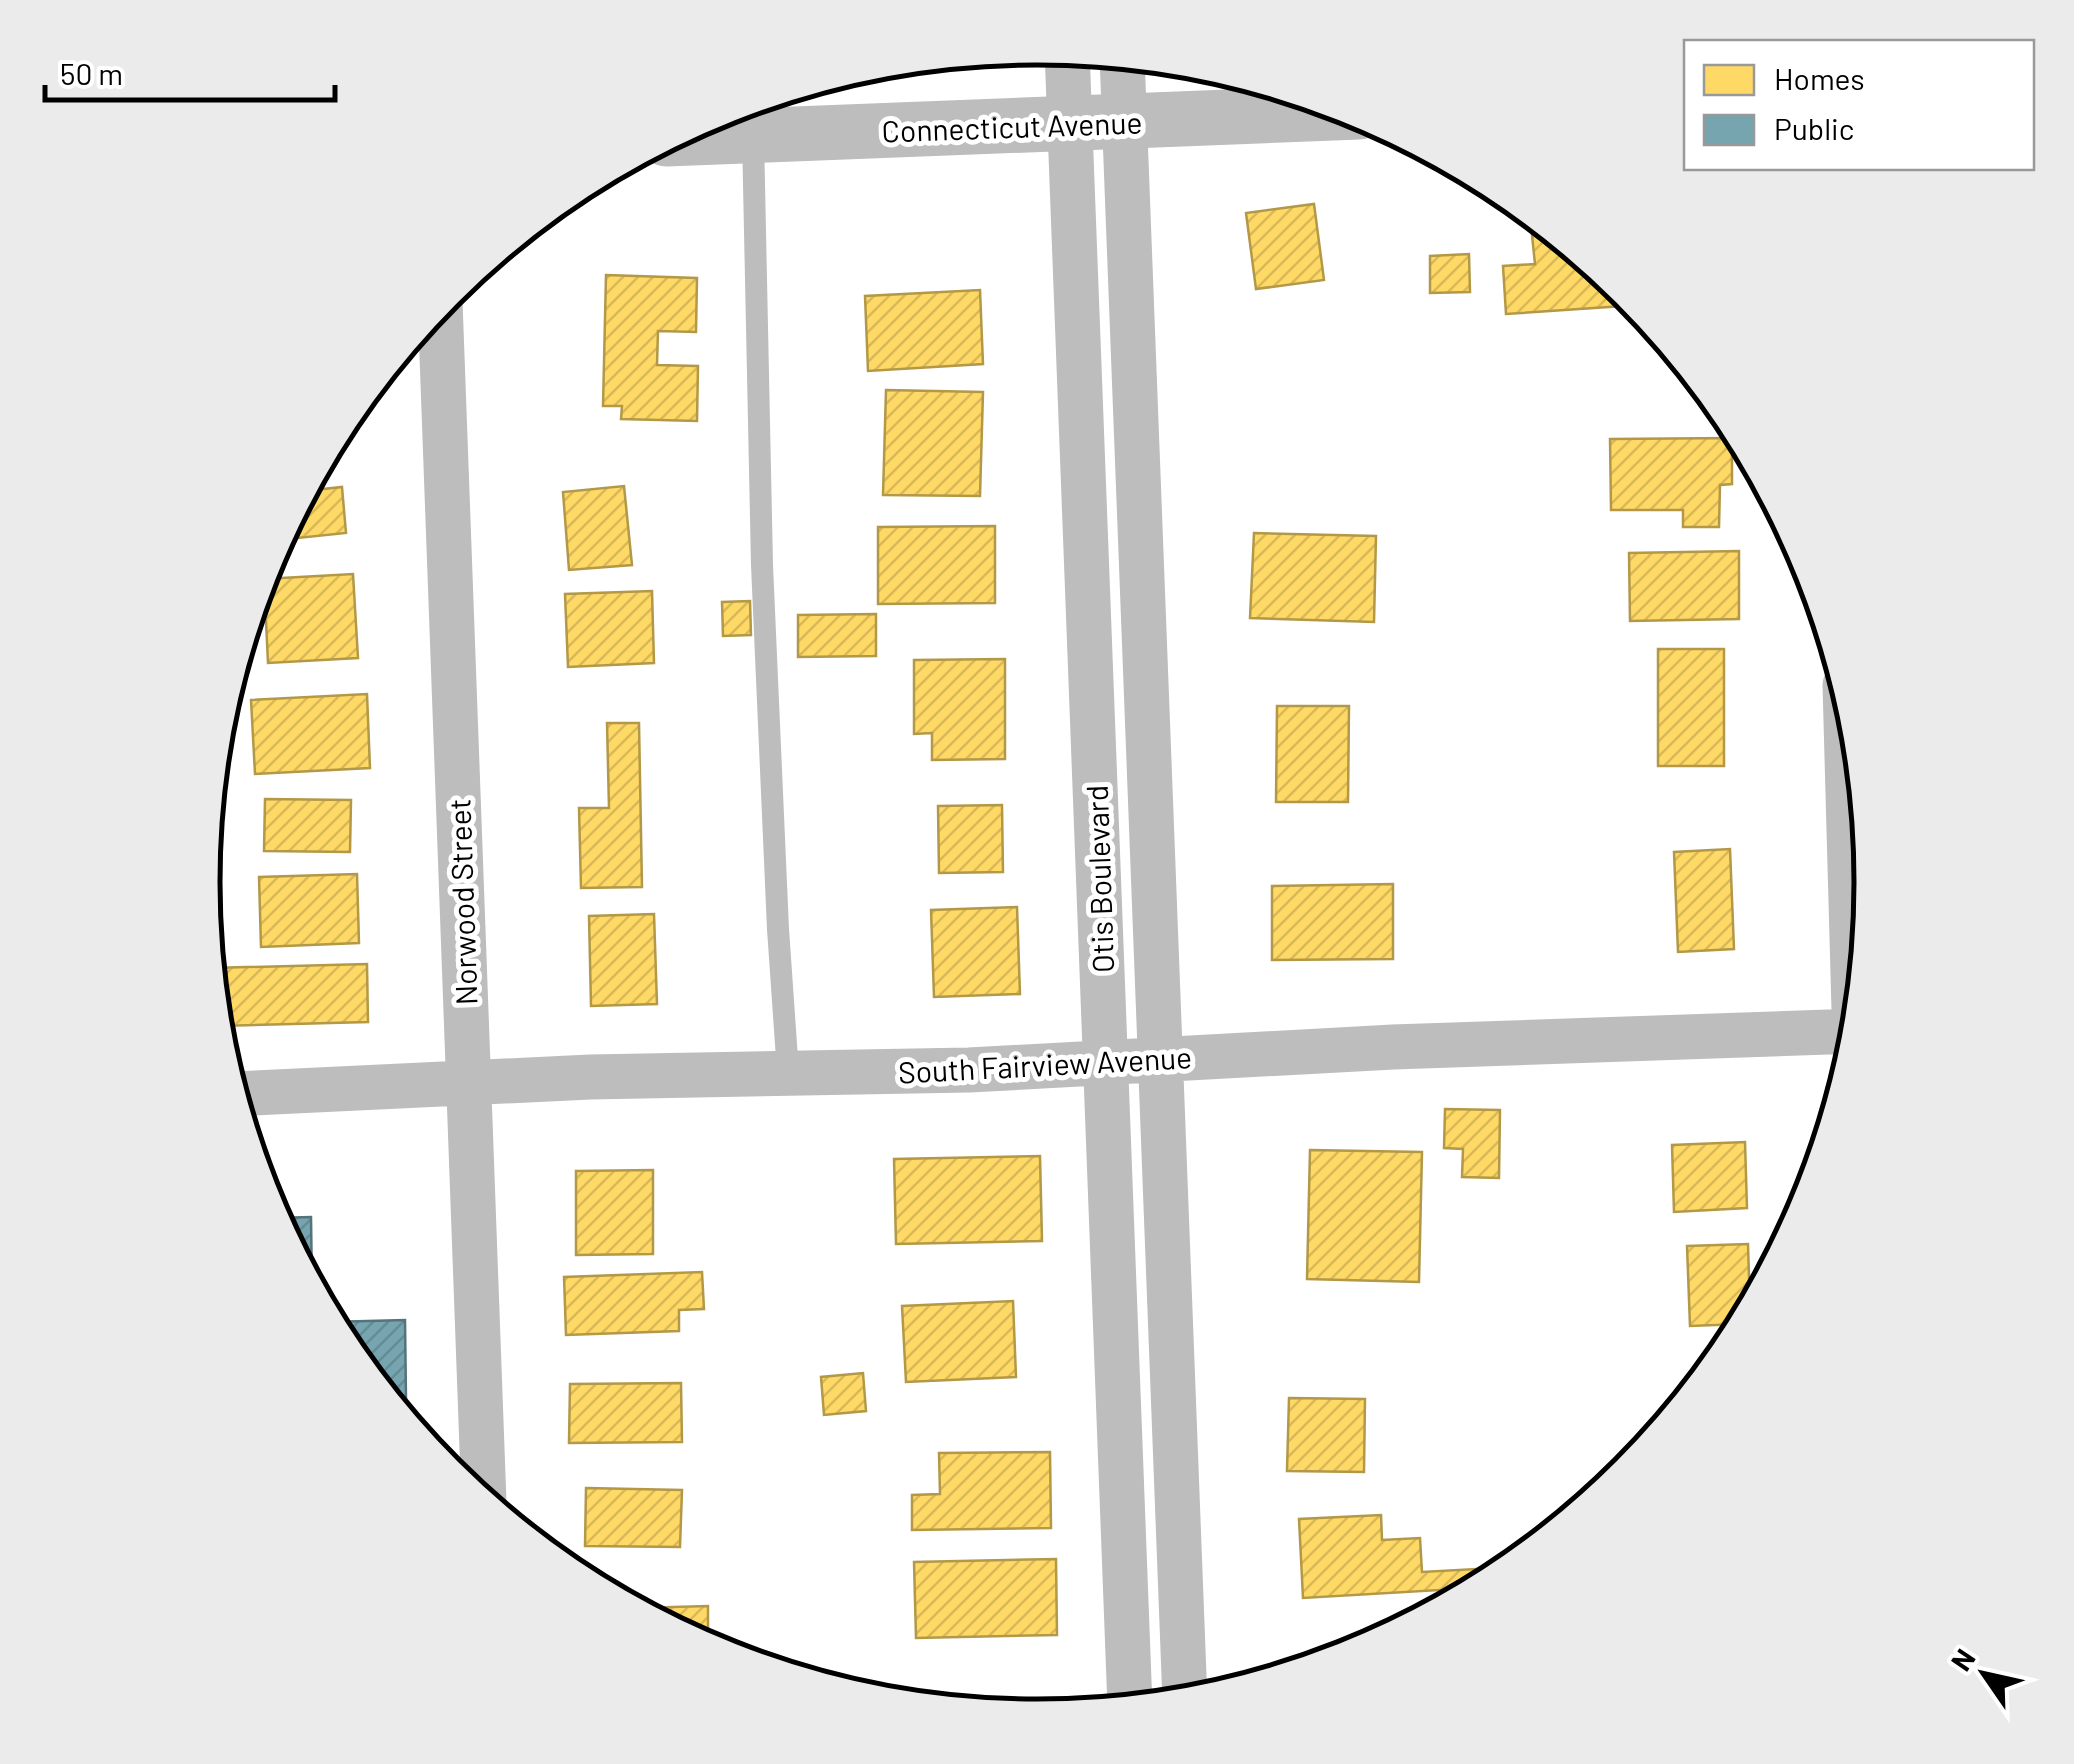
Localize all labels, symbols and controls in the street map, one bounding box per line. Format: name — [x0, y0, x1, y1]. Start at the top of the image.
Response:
scale bar — [45, 40, 335, 102]
legend — [1684, 40, 2034, 170]
text: 50 m — [60, 55, 123, 91]
text: Homes — [1774, 60, 1865, 96]
street label: Connecticut Avenue — [881, 103, 1143, 149]
text: Public — [1774, 110, 1854, 146]
street label: Otis Boulevard — [1078, 785, 1120, 973]
street label: Norwood Street — [440, 798, 484, 1006]
street label: South Fairview Avenue — [897, 1038, 1193, 1090]
north arrow — [1934, 1624, 2034, 1724]
text: N — [1943, 1642, 1982, 1677]

